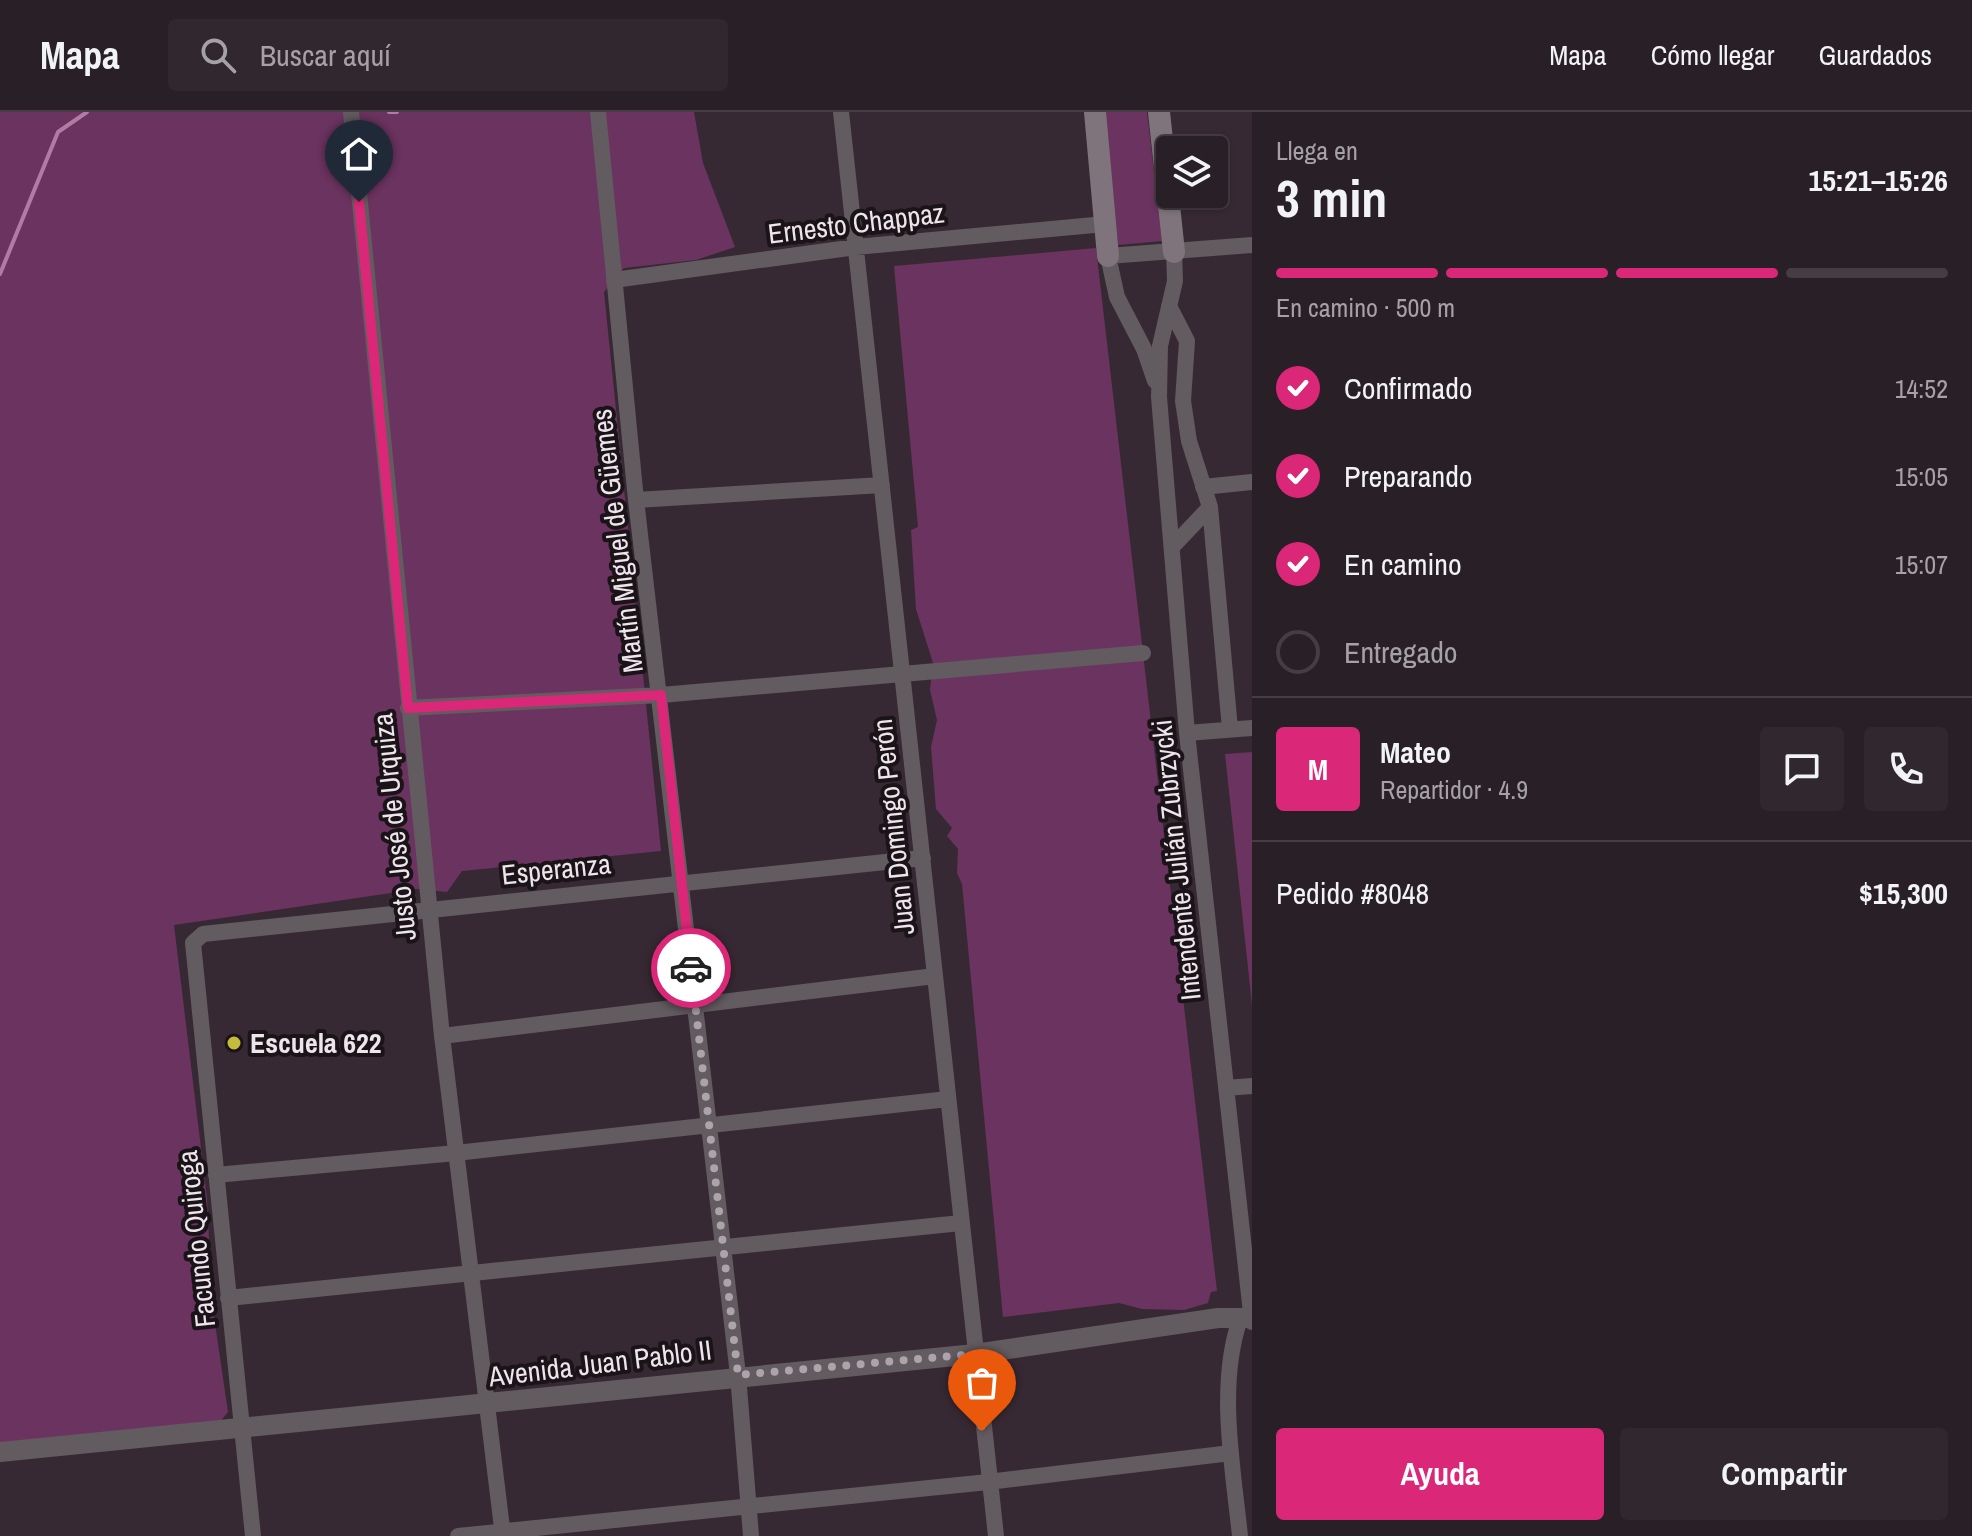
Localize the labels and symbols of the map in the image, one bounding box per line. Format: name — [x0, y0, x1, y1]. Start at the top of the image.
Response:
pin — [325, 120, 393, 202]
street label: Ernesto Chappaz — [766, 193, 946, 253]
street label: Martín Miguel de Güemes — [582, 407, 652, 675]
street label: Justo José de Urquiza — [363, 711, 425, 943]
street label: Juan Domingo Perón — [863, 717, 923, 937]
street label: Intendente Julián Zubrzycki — [1142, 718, 1210, 1002]
street label: Esperanza — [499, 844, 613, 894]
courier — [651, 928, 731, 1008]
place label: Escuela 622 — [250, 1024, 382, 1062]
marker: Escuela 622 — [225, 1034, 243, 1052]
street label: Facundo Quiroga — [168, 1148, 224, 1329]
street label: Avenida Juan Pablo II — [485, 1330, 714, 1396]
pin — [948, 1349, 1016, 1431]

